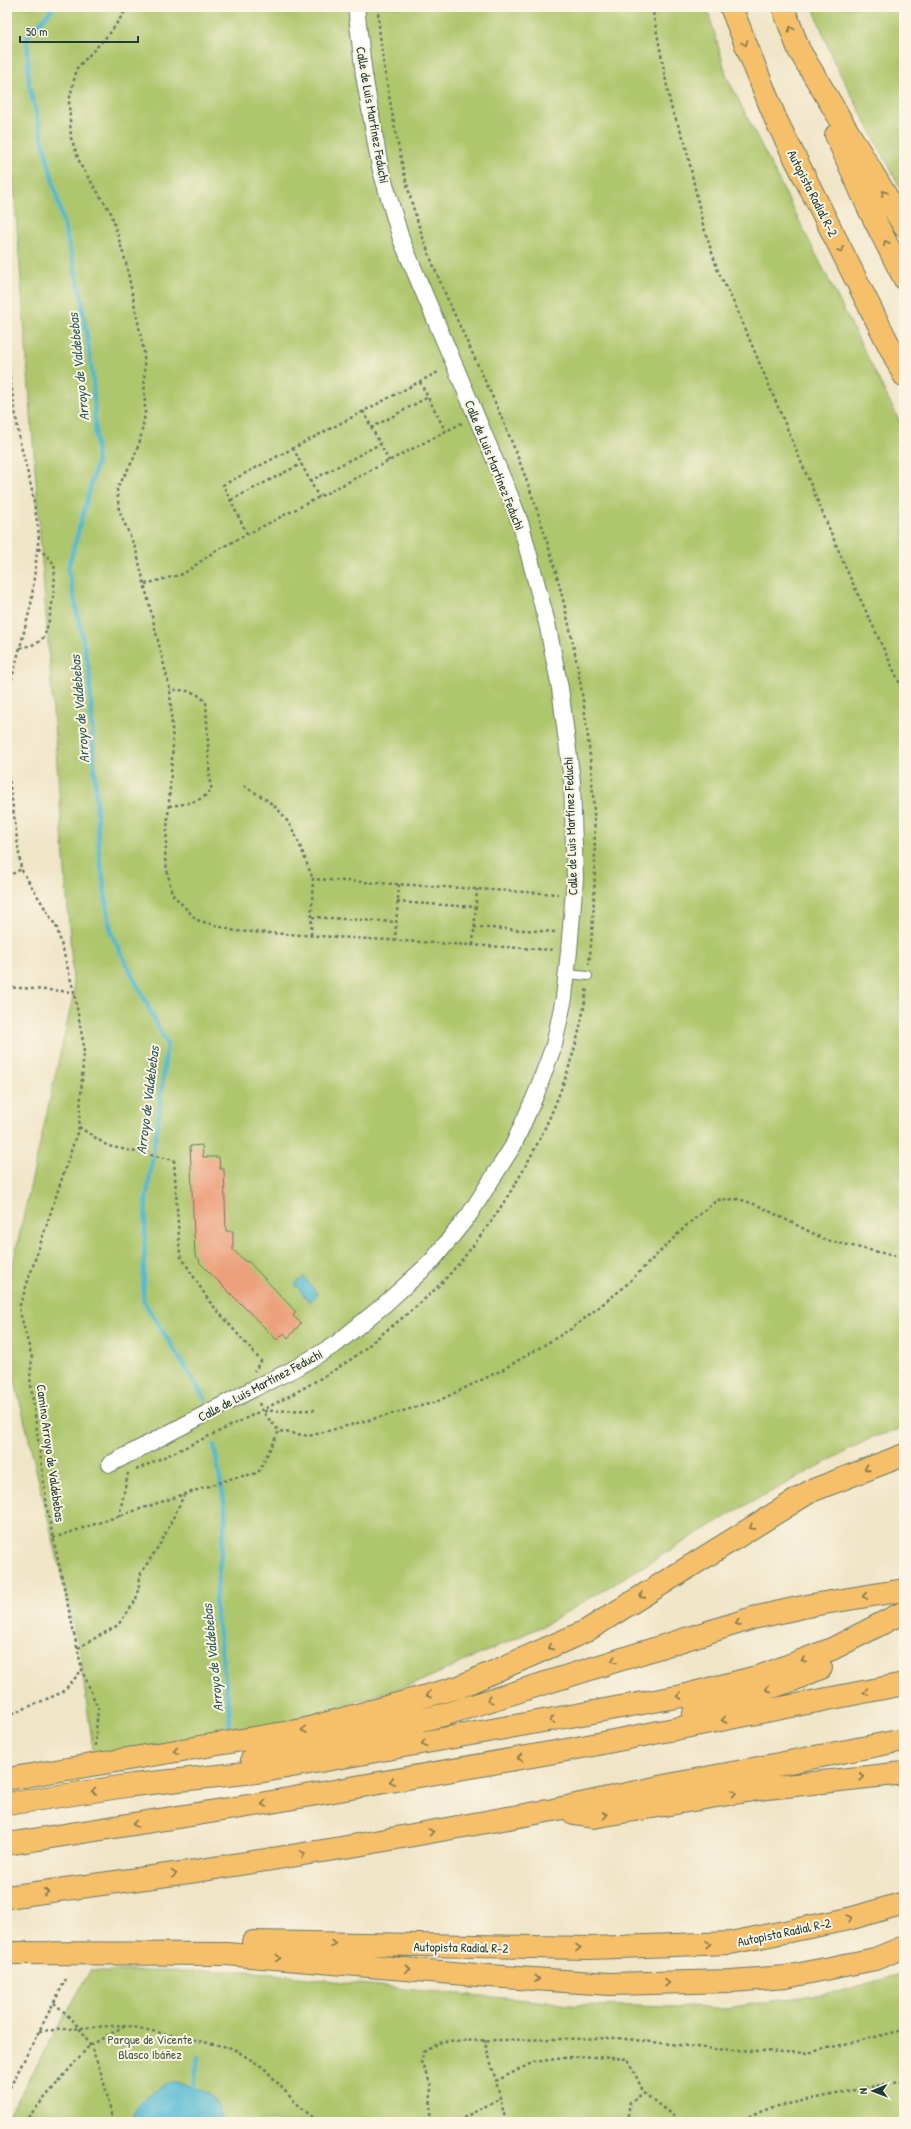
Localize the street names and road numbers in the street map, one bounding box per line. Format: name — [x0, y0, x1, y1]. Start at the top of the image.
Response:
street label: Calle de Luis Martínez Feduchi — [352, 45, 394, 185]
street label: Autopista Radial R-2 — [783, 147, 843, 239]
street label: Calle de Luis Martínez Feduchi — [461, 397, 529, 533]
street label: Calle de Luis Martínez Feduchi — [559, 756, 581, 896]
street label: Calle de Luis Martínez Feduchi — [195, 1344, 325, 1426]
street label: Camino Arroyo de Valdebebas — [32, 1383, 70, 1523]
street label: Autopista Radial R-2 — [736, 1913, 832, 1951]
street label: Autopista Radial R-2 — [413, 1937, 509, 1957]

